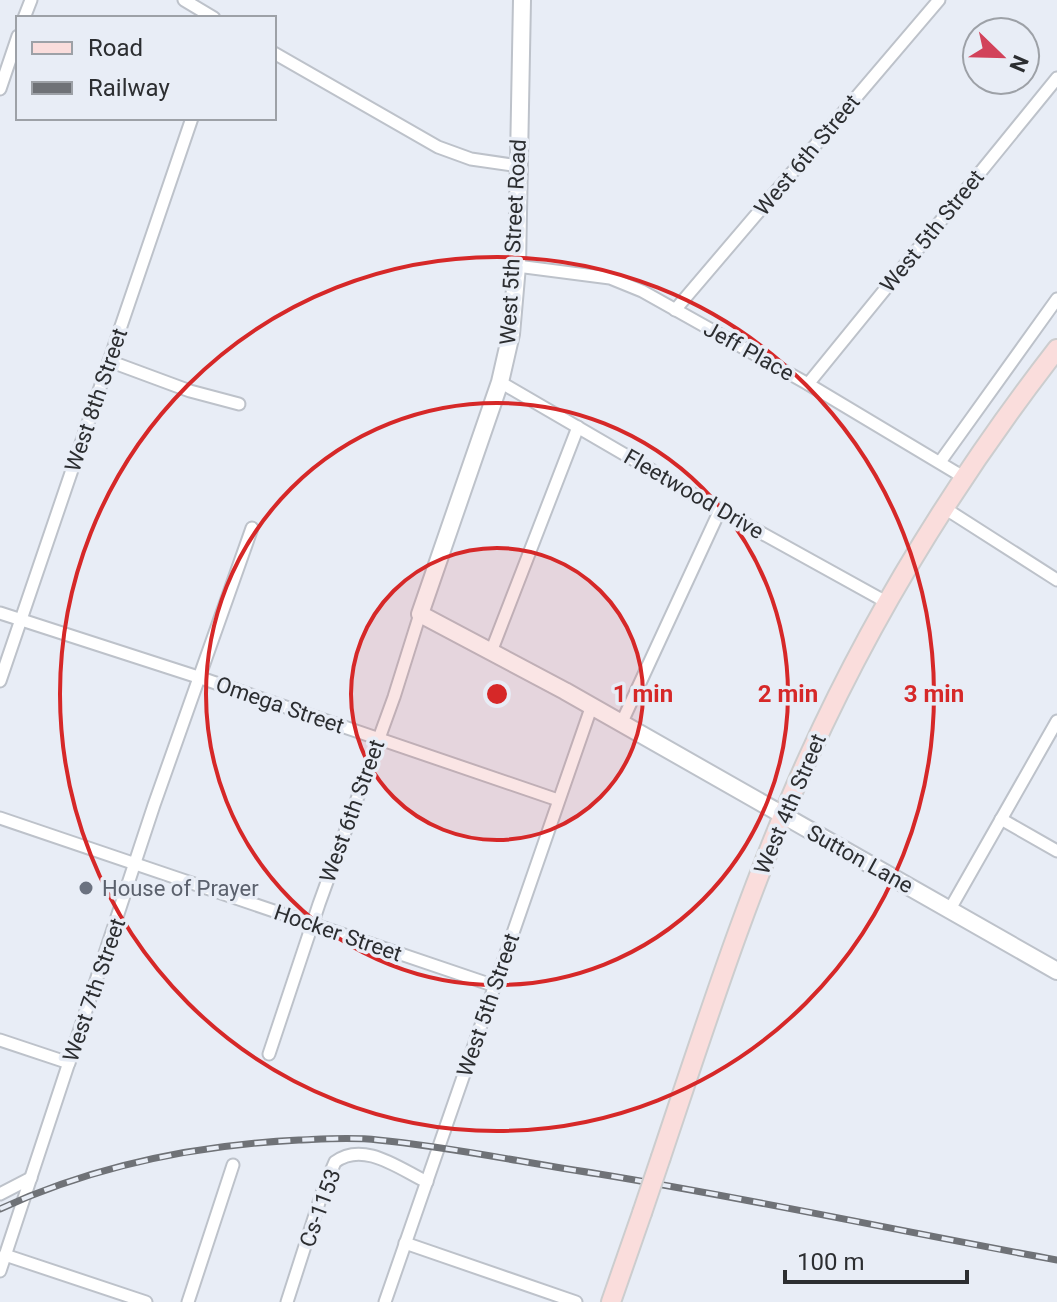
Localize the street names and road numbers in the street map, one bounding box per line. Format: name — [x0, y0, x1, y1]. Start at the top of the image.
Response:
street label: West 6th Street — [749, 89, 865, 221]
street label: West 5th Street Road — [495, 138, 531, 346]
street label: West 5th Street — [875, 165, 989, 297]
street label: Jeff Place — [700, 316, 798, 386]
street label: West 8th Street — [60, 325, 132, 475]
street label: Fleetwood Drive — [620, 444, 768, 544]
street label: Omega Street — [213, 671, 347, 739]
street label: West 4th Street — [749, 730, 831, 878]
street label: West 6th Street — [315, 736, 389, 886]
street label: Sutton Lane — [803, 820, 917, 898]
street label: Hocker Street — [271, 899, 405, 967]
street label: West 7th Street — [58, 915, 130, 1065]
street label: West 5th Street — [452, 930, 524, 1080]
street label: Cs-1153 — [294, 1166, 346, 1250]

